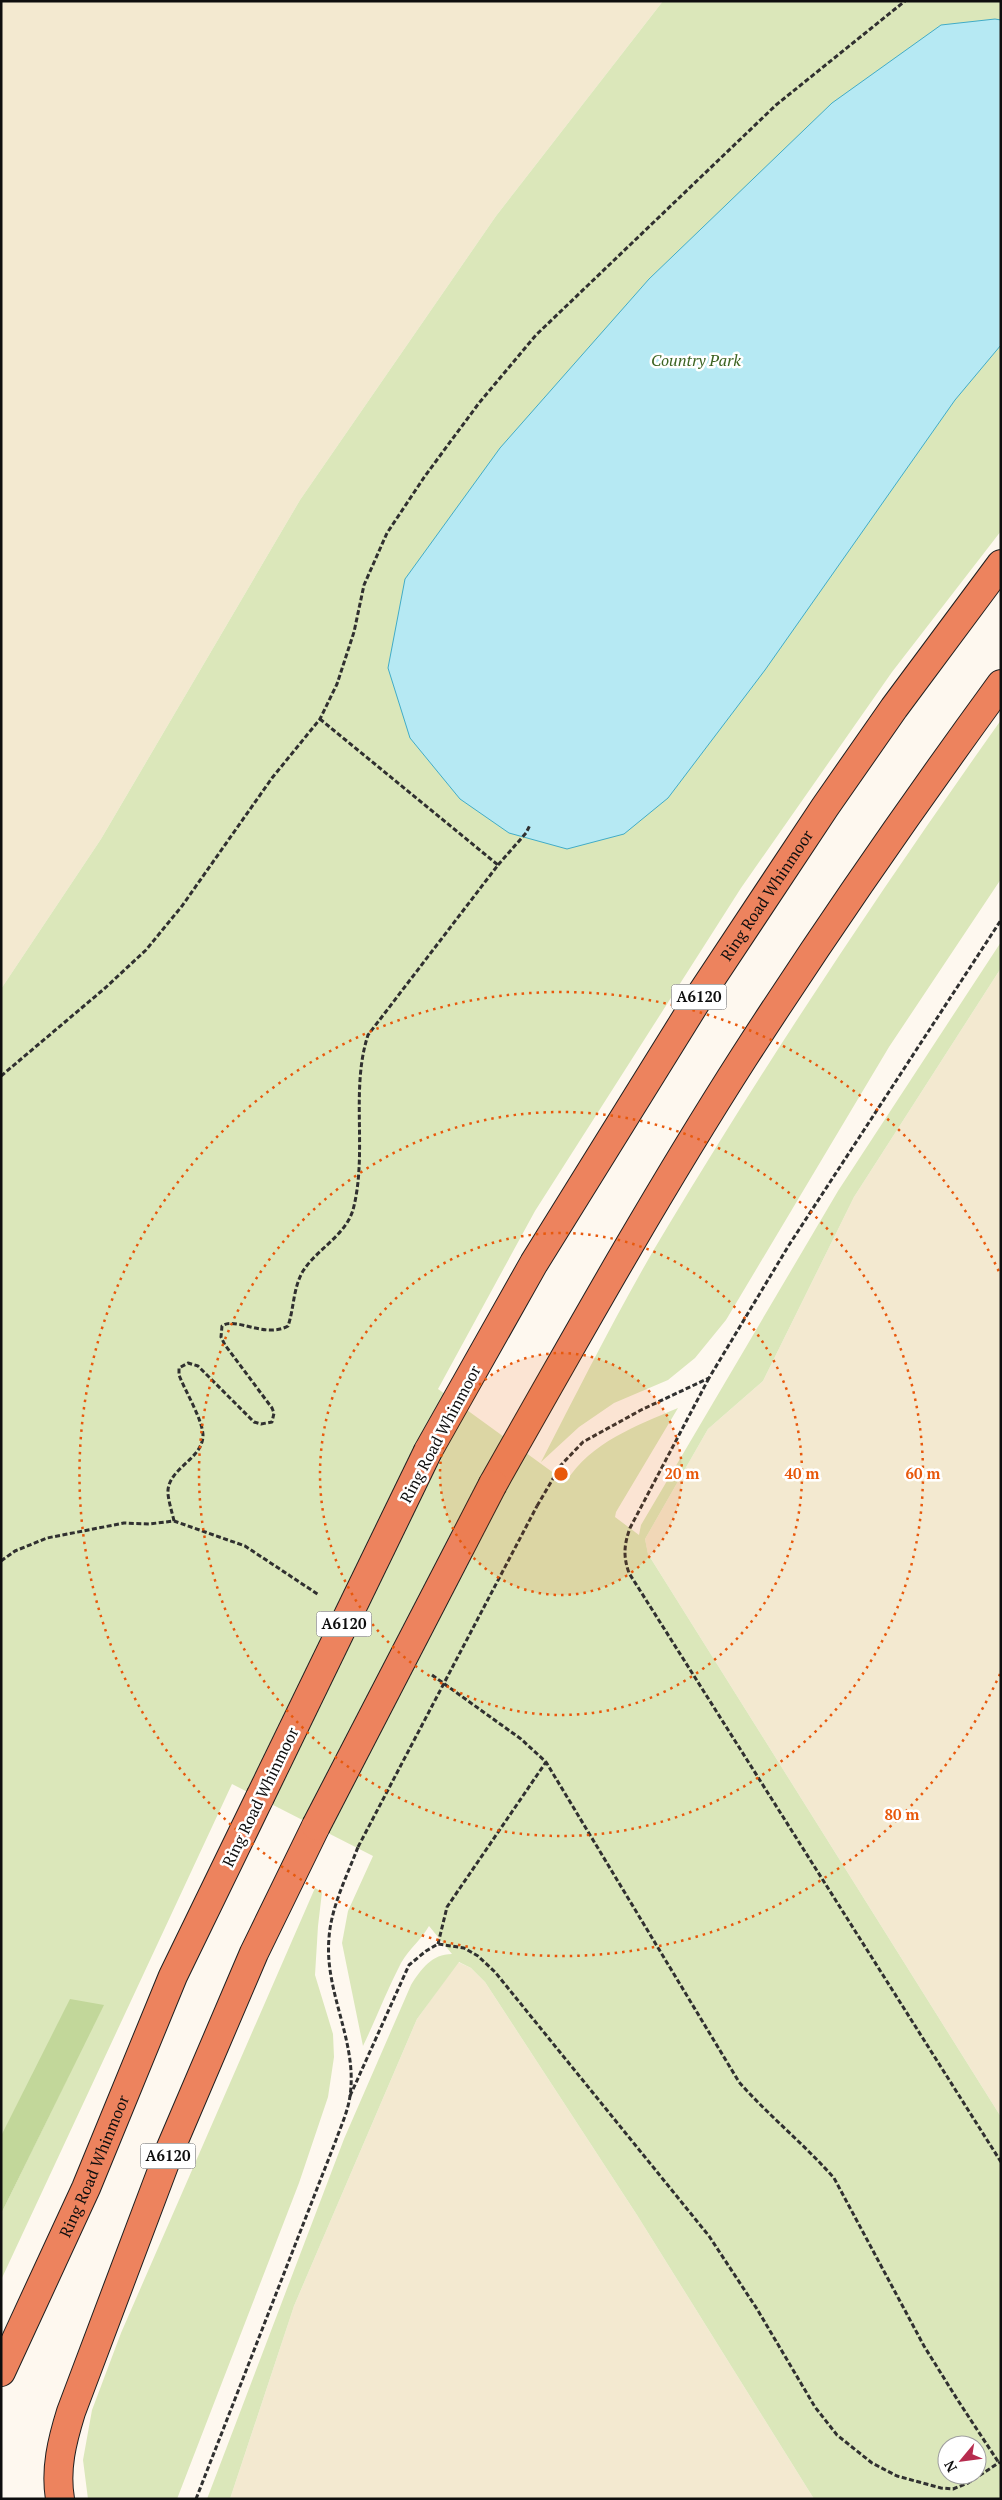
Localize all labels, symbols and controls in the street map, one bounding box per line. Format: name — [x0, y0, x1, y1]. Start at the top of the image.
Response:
park label: Country Park — [651, 349, 741, 371]
street label: Ring Road Whinmoor — [715, 825, 818, 965]
road number: A6120 — [672, 984, 726, 1010]
street label: Ring Road Whinmoor — [394, 1361, 486, 1507]
text: 20 m — [665, 1463, 700, 1483]
text: 40 m — [785, 1463, 820, 1483]
text: 60 m — [906, 1463, 941, 1483]
centre of rings — [552, 1465, 570, 1483]
road number: A6120 — [316, 1612, 372, 1636]
street label: Ring Road Whinmoor — [217, 1723, 304, 1870]
text: 80 m — [885, 1804, 920, 1824]
street label: Ring Road Whinmoor — [54, 2091, 134, 2241]
road number: A6120 — [140, 2144, 196, 2168]
north arrow — [937, 2435, 987, 2485]
text: N — [939, 2457, 961, 2476]

